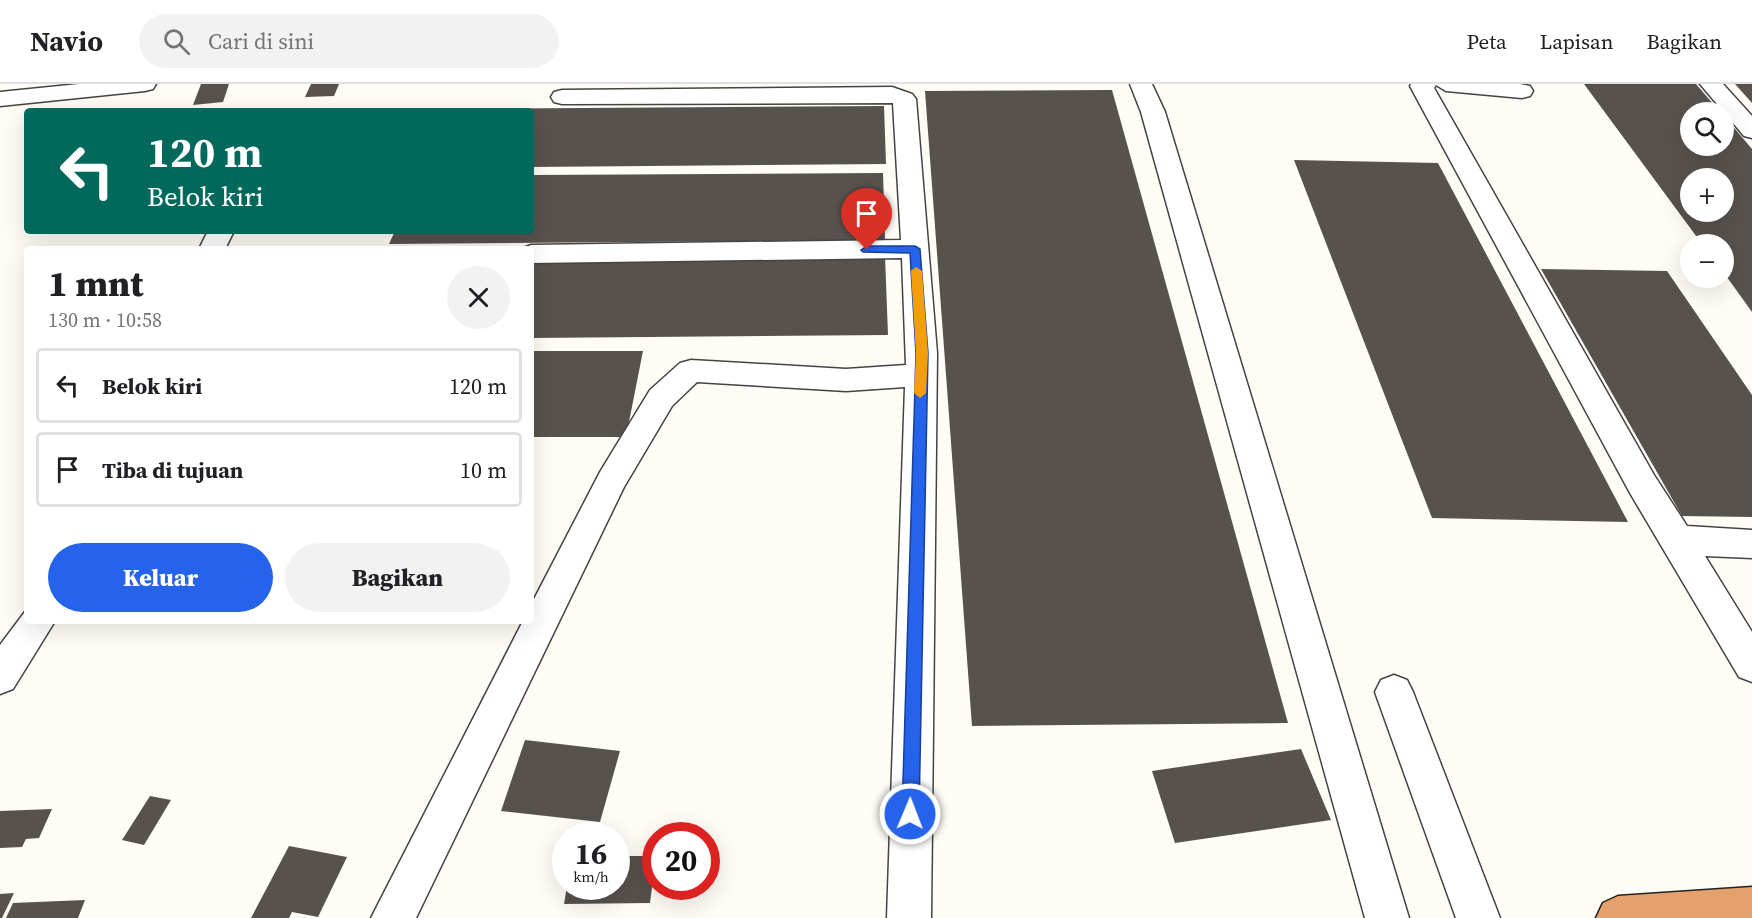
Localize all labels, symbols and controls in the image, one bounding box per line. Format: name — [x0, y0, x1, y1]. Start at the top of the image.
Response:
search box — [139, 14, 559, 68]
text: Navio — [30, 22, 103, 60]
icon: search — [160, 25, 193, 58]
text: Cari di sini — [208, 26, 314, 56]
text: Peta — [1466, 27, 1507, 56]
text: Lapisan — [1540, 27, 1613, 56]
text: Bagikan — [1646, 27, 1722, 56]
map controls — [1680, 102, 1734, 288]
button: search — [1680, 102, 1734, 156]
text: 120 m — [147, 123, 262, 181]
icon: left — [48, 132, 126, 210]
button: + — [1680, 168, 1734, 222]
text: Belok kiri — [147, 178, 263, 215]
pin — [841, 188, 892, 250]
icon: arrive — [850, 197, 883, 230]
button: − — [1680, 234, 1734, 288]
text: 1 mnt — [48, 259, 143, 308]
button: close — [447, 266, 510, 329]
text: 130 m · 10:58 — [48, 306, 162, 334]
icon: left — [51, 369, 84, 402]
text: Belok kiri — [102, 371, 202, 401]
text: 120 m — [449, 371, 507, 401]
icon: arrive — [51, 453, 84, 486]
text: Tiba di tujuan — [102, 455, 243, 485]
text: 10 m — [460, 455, 507, 485]
button: Keluar — [48, 543, 273, 612]
button: Bagikan — [285, 543, 510, 612]
position arrow — [878, 782, 942, 846]
speed limit sign: 20 — [642, 822, 720, 900]
text: 16 — [575, 833, 607, 874]
text: km/h — [573, 866, 609, 887]

